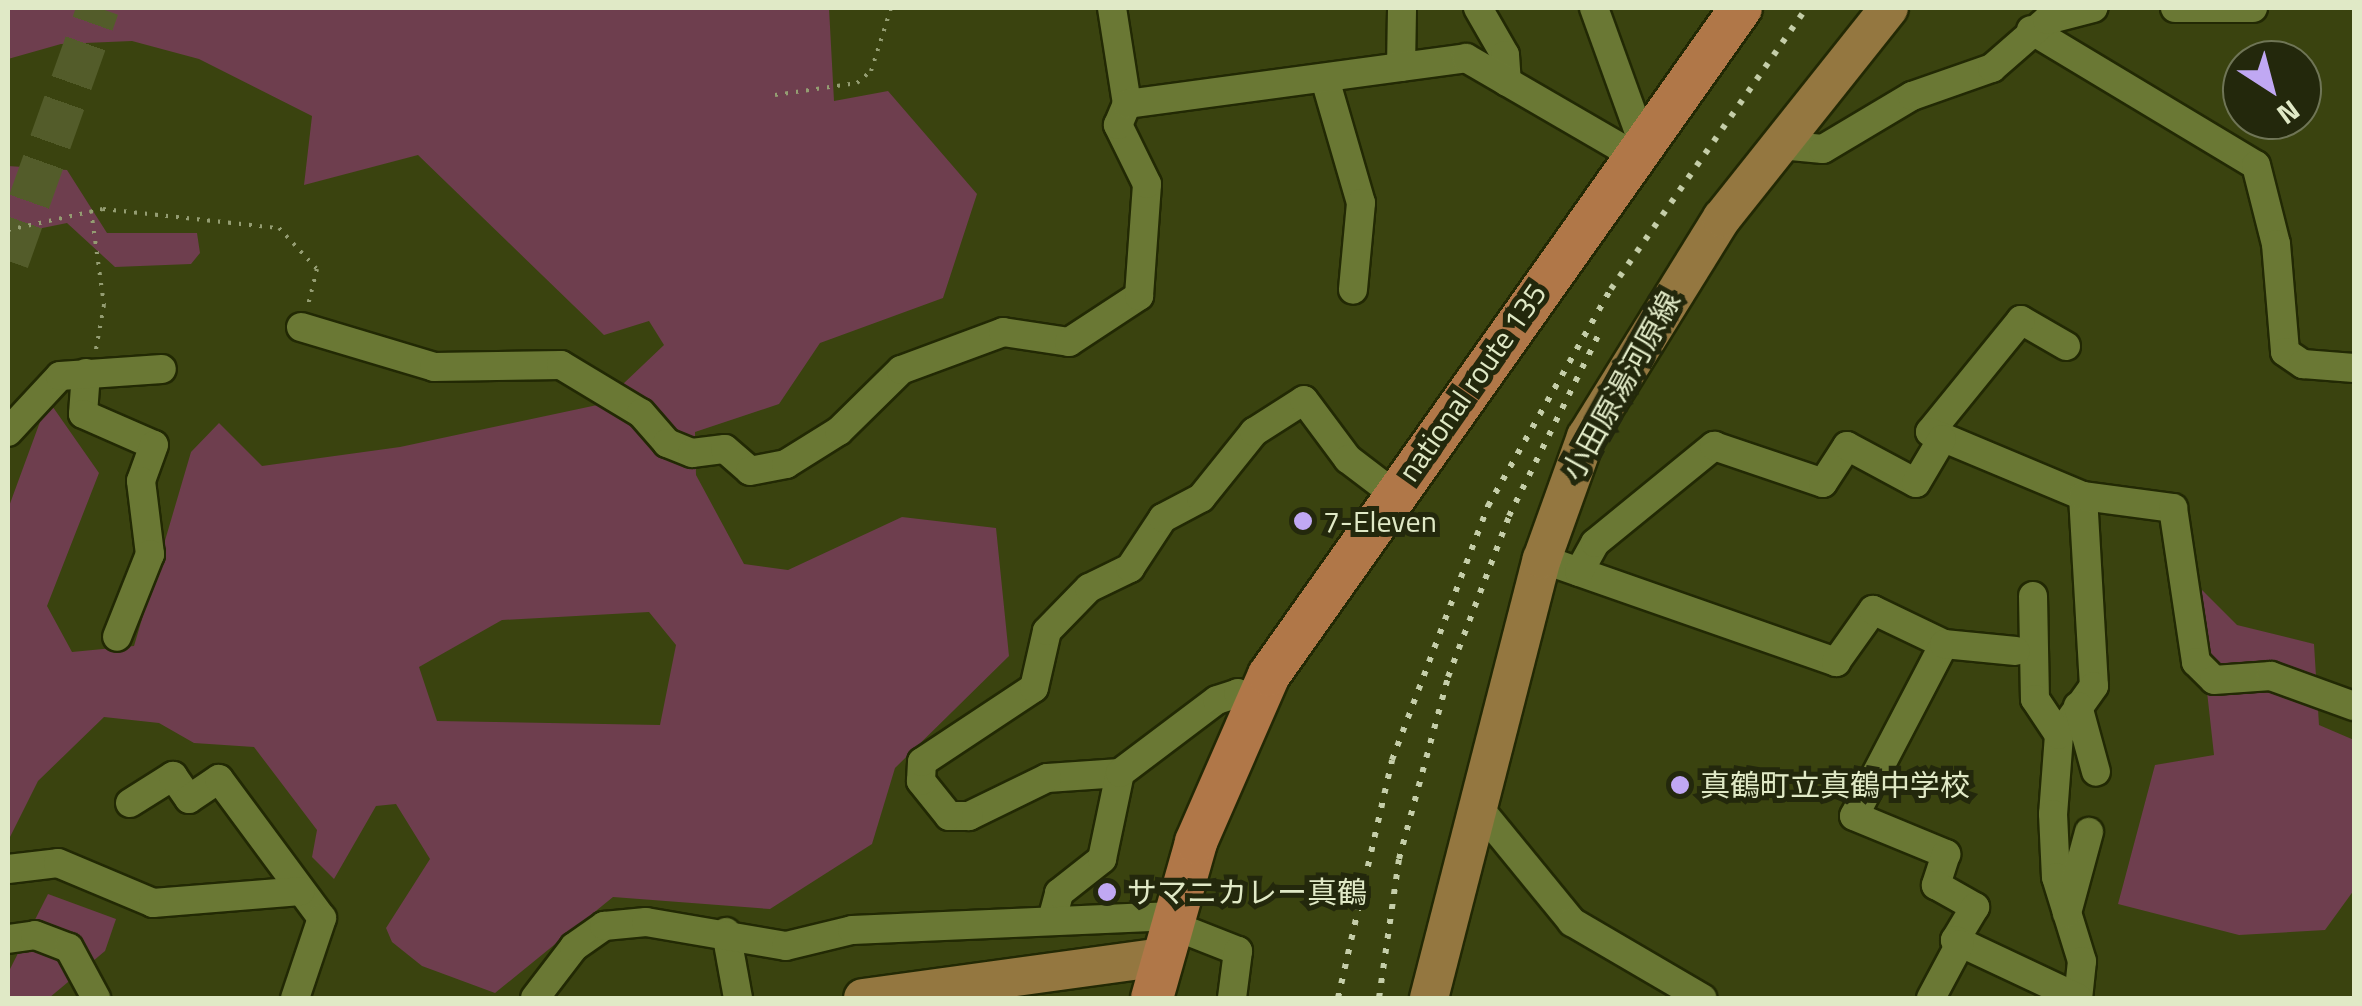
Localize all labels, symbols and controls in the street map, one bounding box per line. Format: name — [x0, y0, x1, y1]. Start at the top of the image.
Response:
north arrow — [2222, 40, 2322, 140]
text: N — [2268, 90, 2309, 136]
street label: national route 135 — [1390, 276, 1554, 488]
street label: 小田原湯河原線 — [1554, 285, 1688, 487]
place label: 7-Eleven — [1323, 503, 1437, 539]
marker: 7-Eleven — [1292, 510, 1314, 532]
place label: 真鶴町立真鶴中学校 — [1700, 767, 1970, 803]
marker: 真鶴町立真鶴中学校 — [1669, 774, 1691, 796]
place label: サマニカレー真鶴 — [1127, 874, 1367, 910]
marker: サマニカレー真鶴 — [1096, 881, 1118, 903]

